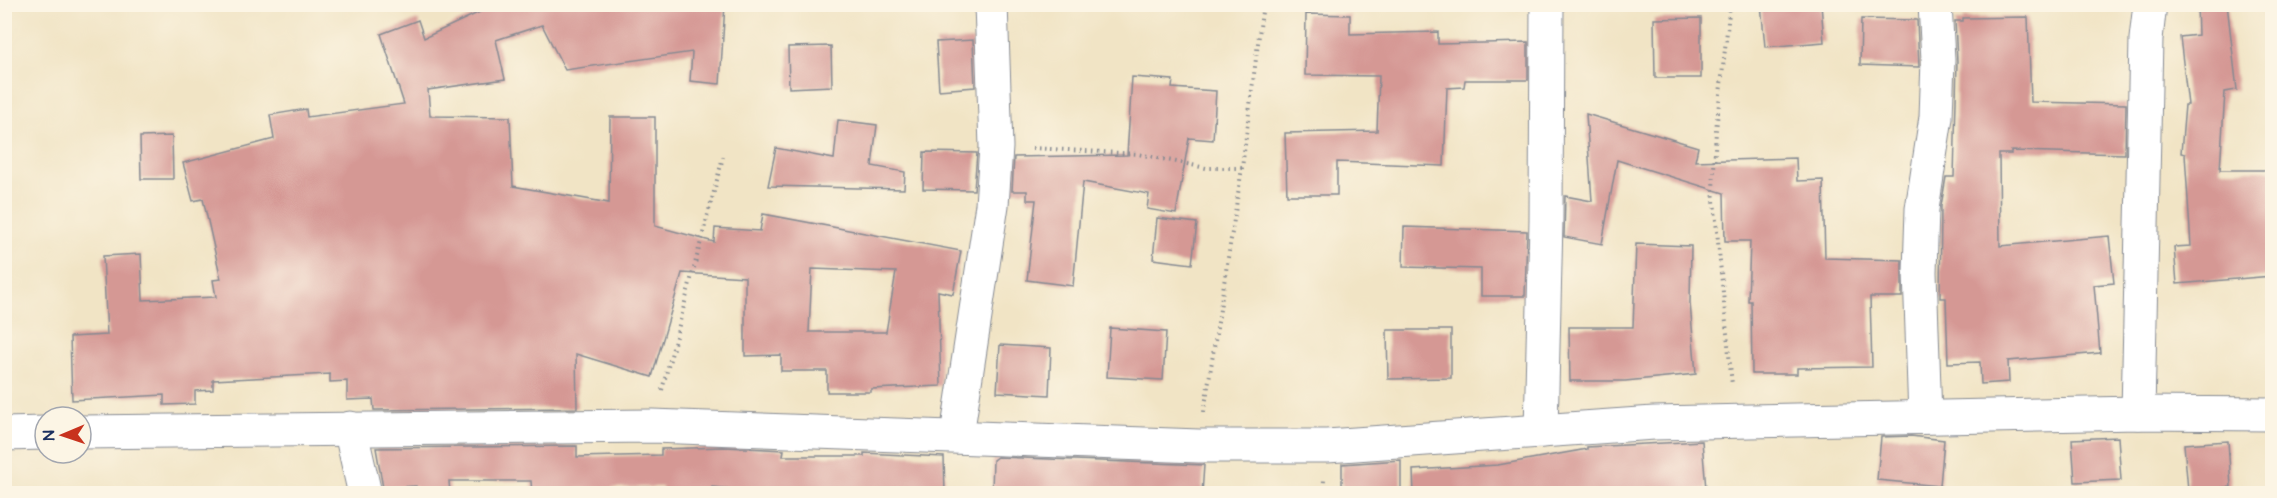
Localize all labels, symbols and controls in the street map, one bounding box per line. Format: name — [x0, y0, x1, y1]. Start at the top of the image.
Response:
north arrow — [33, 405, 93, 465]
text: N — [38, 430, 60, 441]

